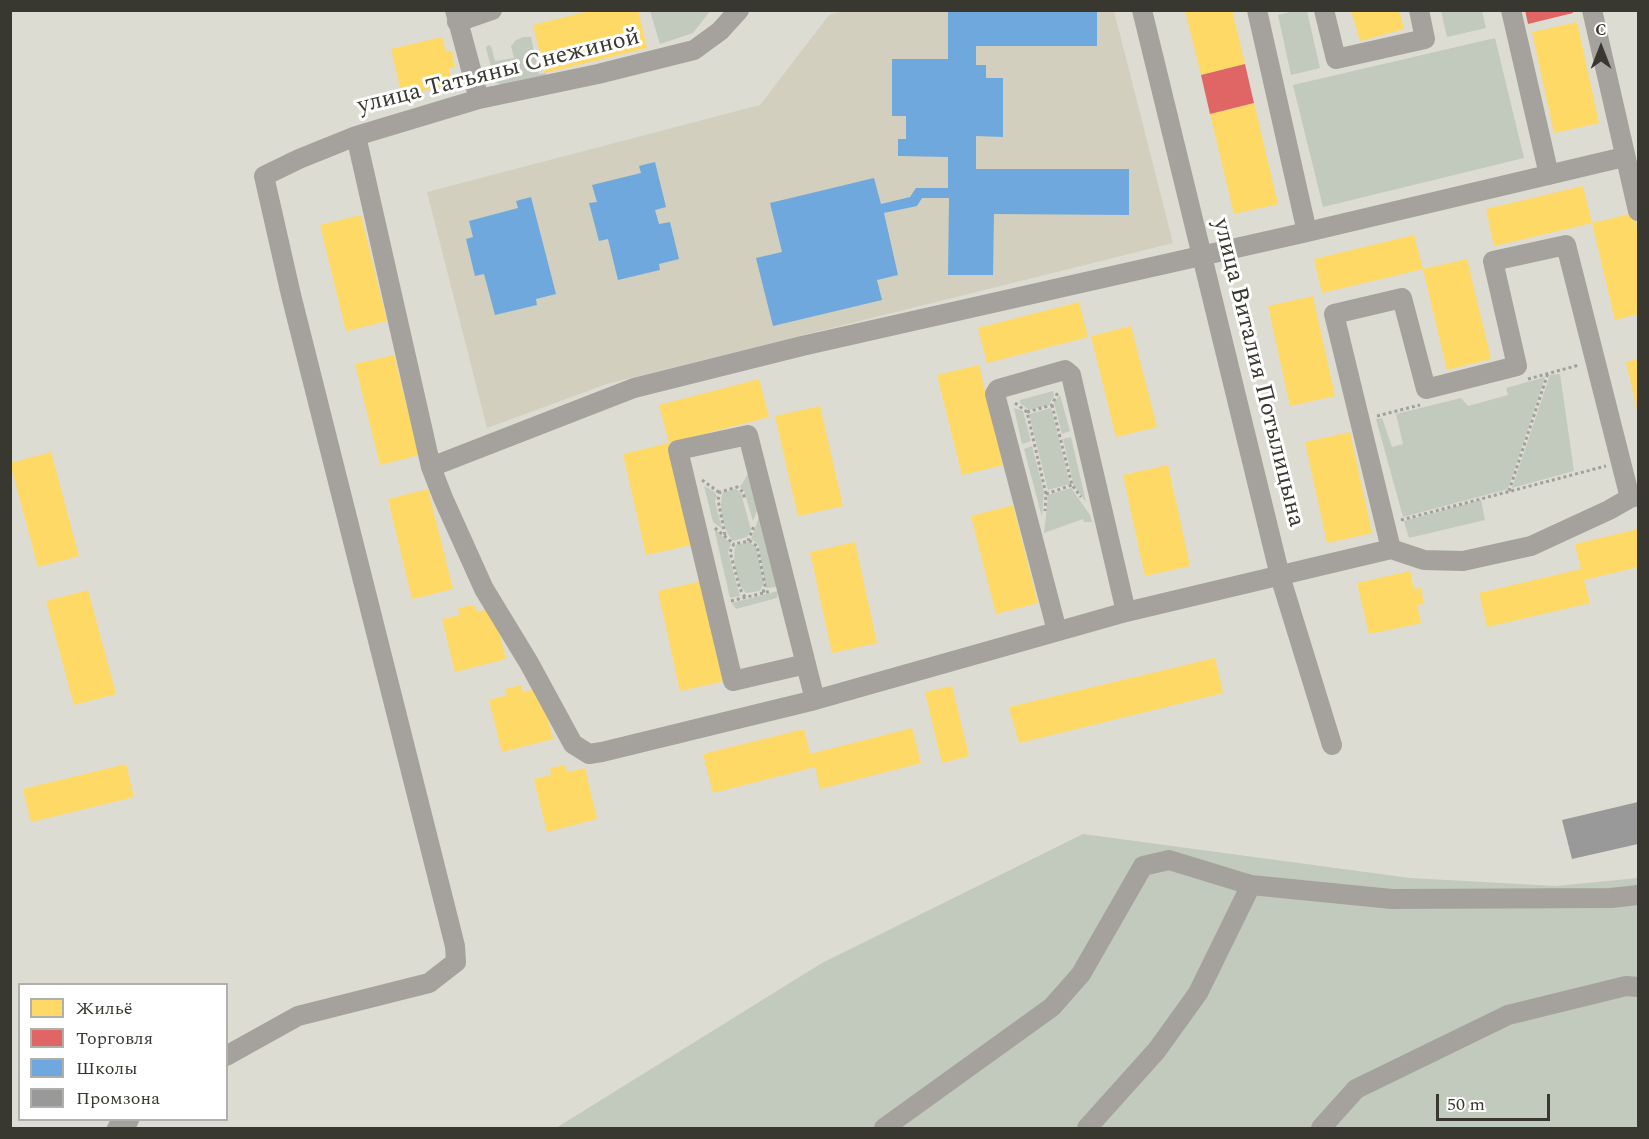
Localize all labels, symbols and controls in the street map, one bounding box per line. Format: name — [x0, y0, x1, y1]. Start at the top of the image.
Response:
north arrow — [1571, 18, 1631, 78]
text: С — [1595, 18, 1607, 42]
street label: улица Татьяны Снежиной — [355, 24, 643, 122]
street label: улица Виталия Потылицына — [1205, 216, 1309, 530]
legend — [18, 983, 228, 1121]
text: Жильё — [76, 995, 132, 1022]
text: Торговля — [76, 1025, 153, 1052]
text: Школы — [76, 1055, 137, 1082]
scale bar — [1439, 1082, 1553, 1120]
text: Промзона — [76, 1085, 160, 1112]
text: 50 m — [1447, 1091, 1485, 1118]

